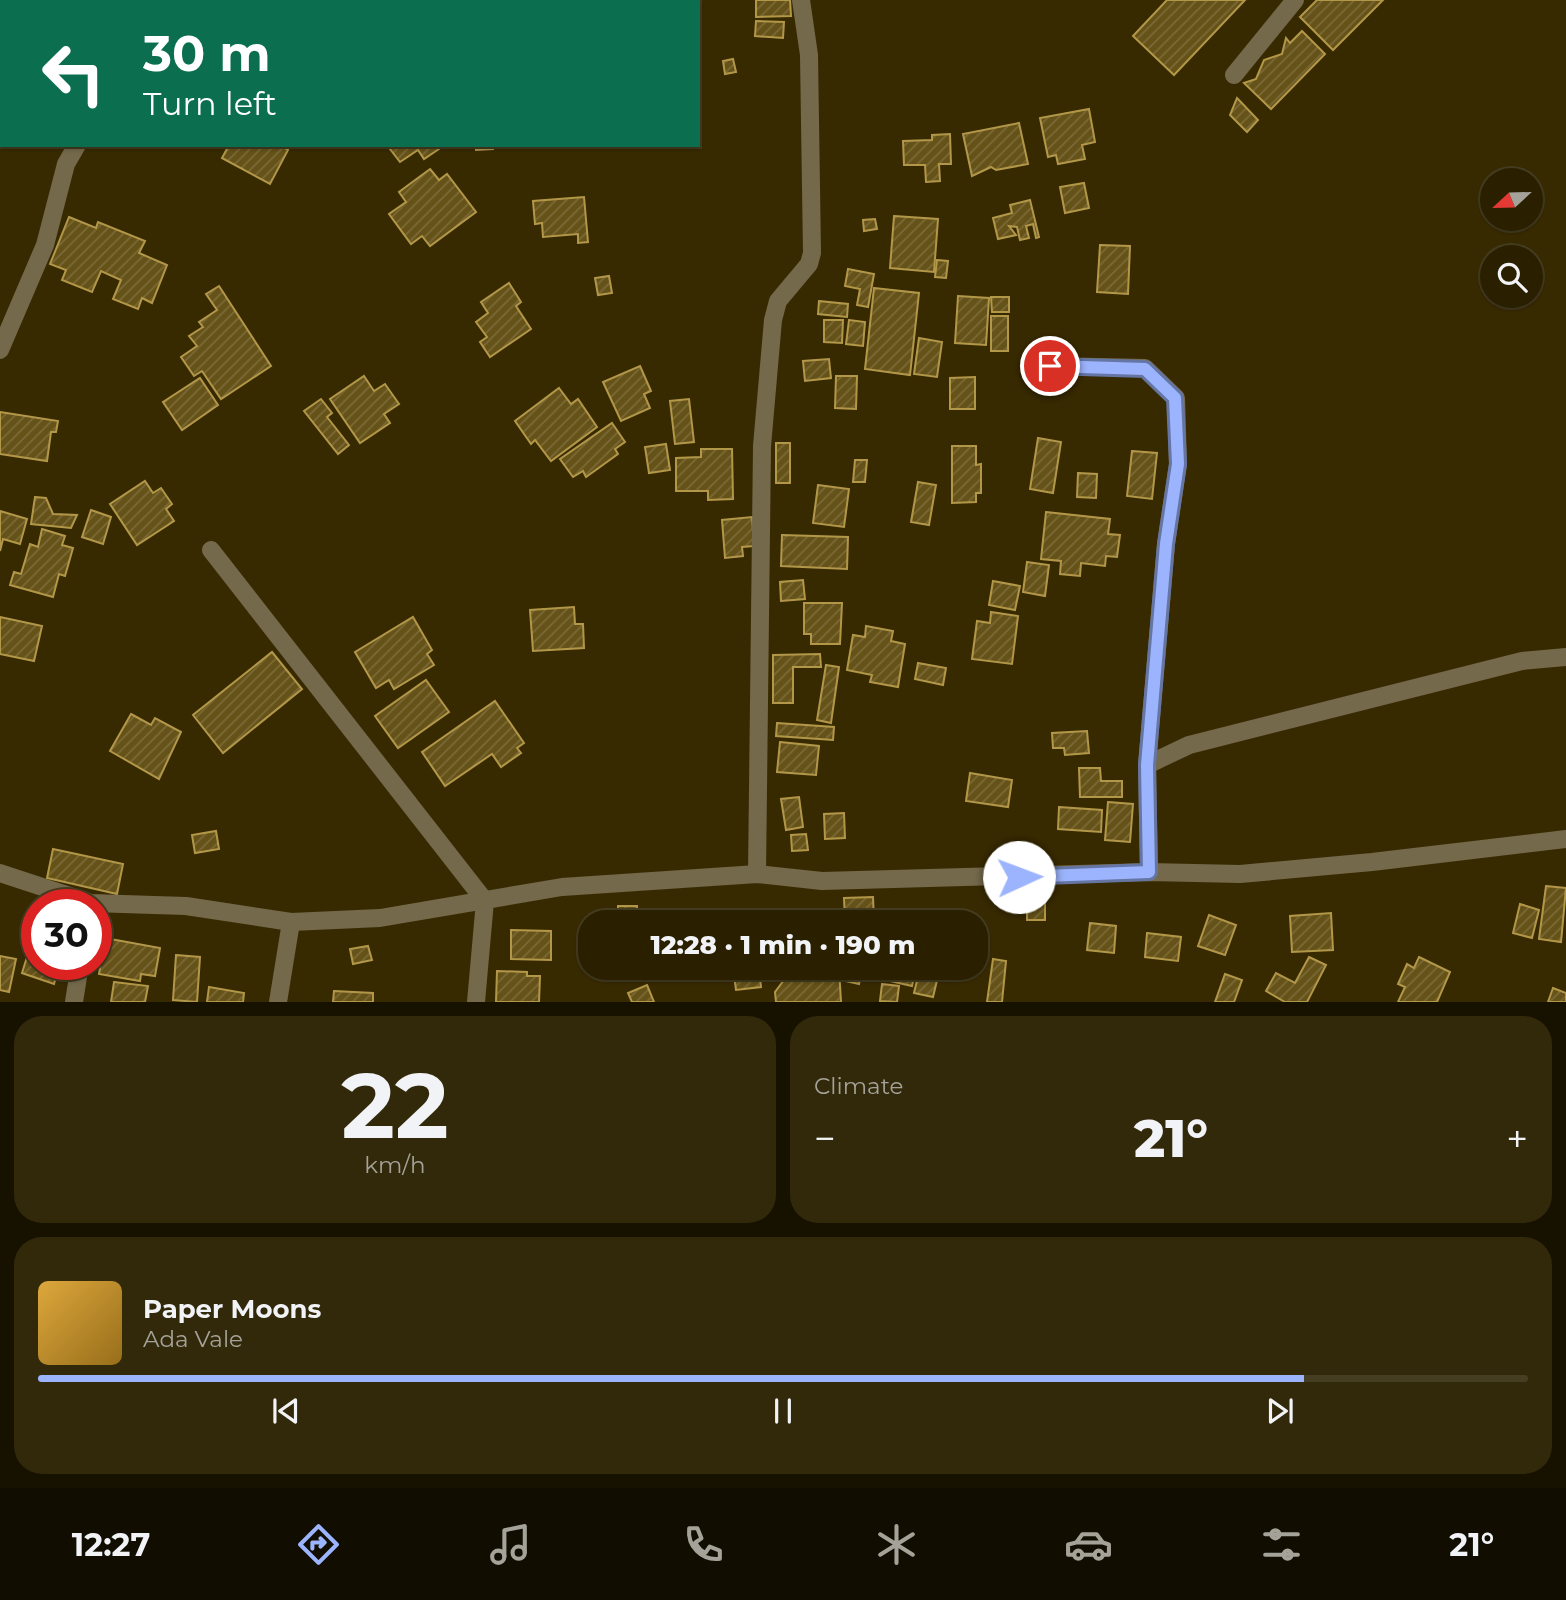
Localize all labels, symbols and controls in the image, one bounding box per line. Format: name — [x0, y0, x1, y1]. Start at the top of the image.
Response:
text: 30 m — [143, 24, 271, 83]
icon: left — [28, 28, 119, 119]
text: Turn left — [143, 84, 277, 123]
north arrow — [1480, 168, 1544, 231]
map controls — [1480, 168, 1543, 308]
button: search — [1480, 245, 1543, 308]
pin — [1020, 336, 1080, 396]
icon: arrive — [1031, 347, 1069, 385]
position arrow — [982, 840, 1056, 914]
speed limit sign: 30 — [21, 889, 112, 980]
text: 12:28 · 1 min · 190 m — [651, 929, 915, 961]
text: 22 — [341, 1050, 449, 1161]
text: Climate — [814, 1072, 903, 1100]
text: 21° — [1134, 1107, 1208, 1170]
text: − — [814, 1115, 836, 1162]
text: + — [1506, 1115, 1528, 1162]
text: km/h — [364, 1151, 426, 1179]
text: Paper Moons — [143, 1293, 321, 1325]
text: Ada Vale — [143, 1325, 243, 1353]
icon: previous — [267, 1392, 305, 1430]
icon: pause — [764, 1392, 802, 1430]
icon: next — [1261, 1392, 1299, 1430]
icon: directions — [294, 1520, 343, 1569]
icon: music — [486, 1520, 535, 1569]
icon: phone — [679, 1520, 728, 1569]
icon: climate — [872, 1520, 921, 1569]
icon: car — [1064, 1520, 1113, 1569]
icon: filters — [1257, 1520, 1306, 1569]
text: 12:27 — [72, 1525, 150, 1564]
text: 21° — [1449, 1525, 1494, 1564]

